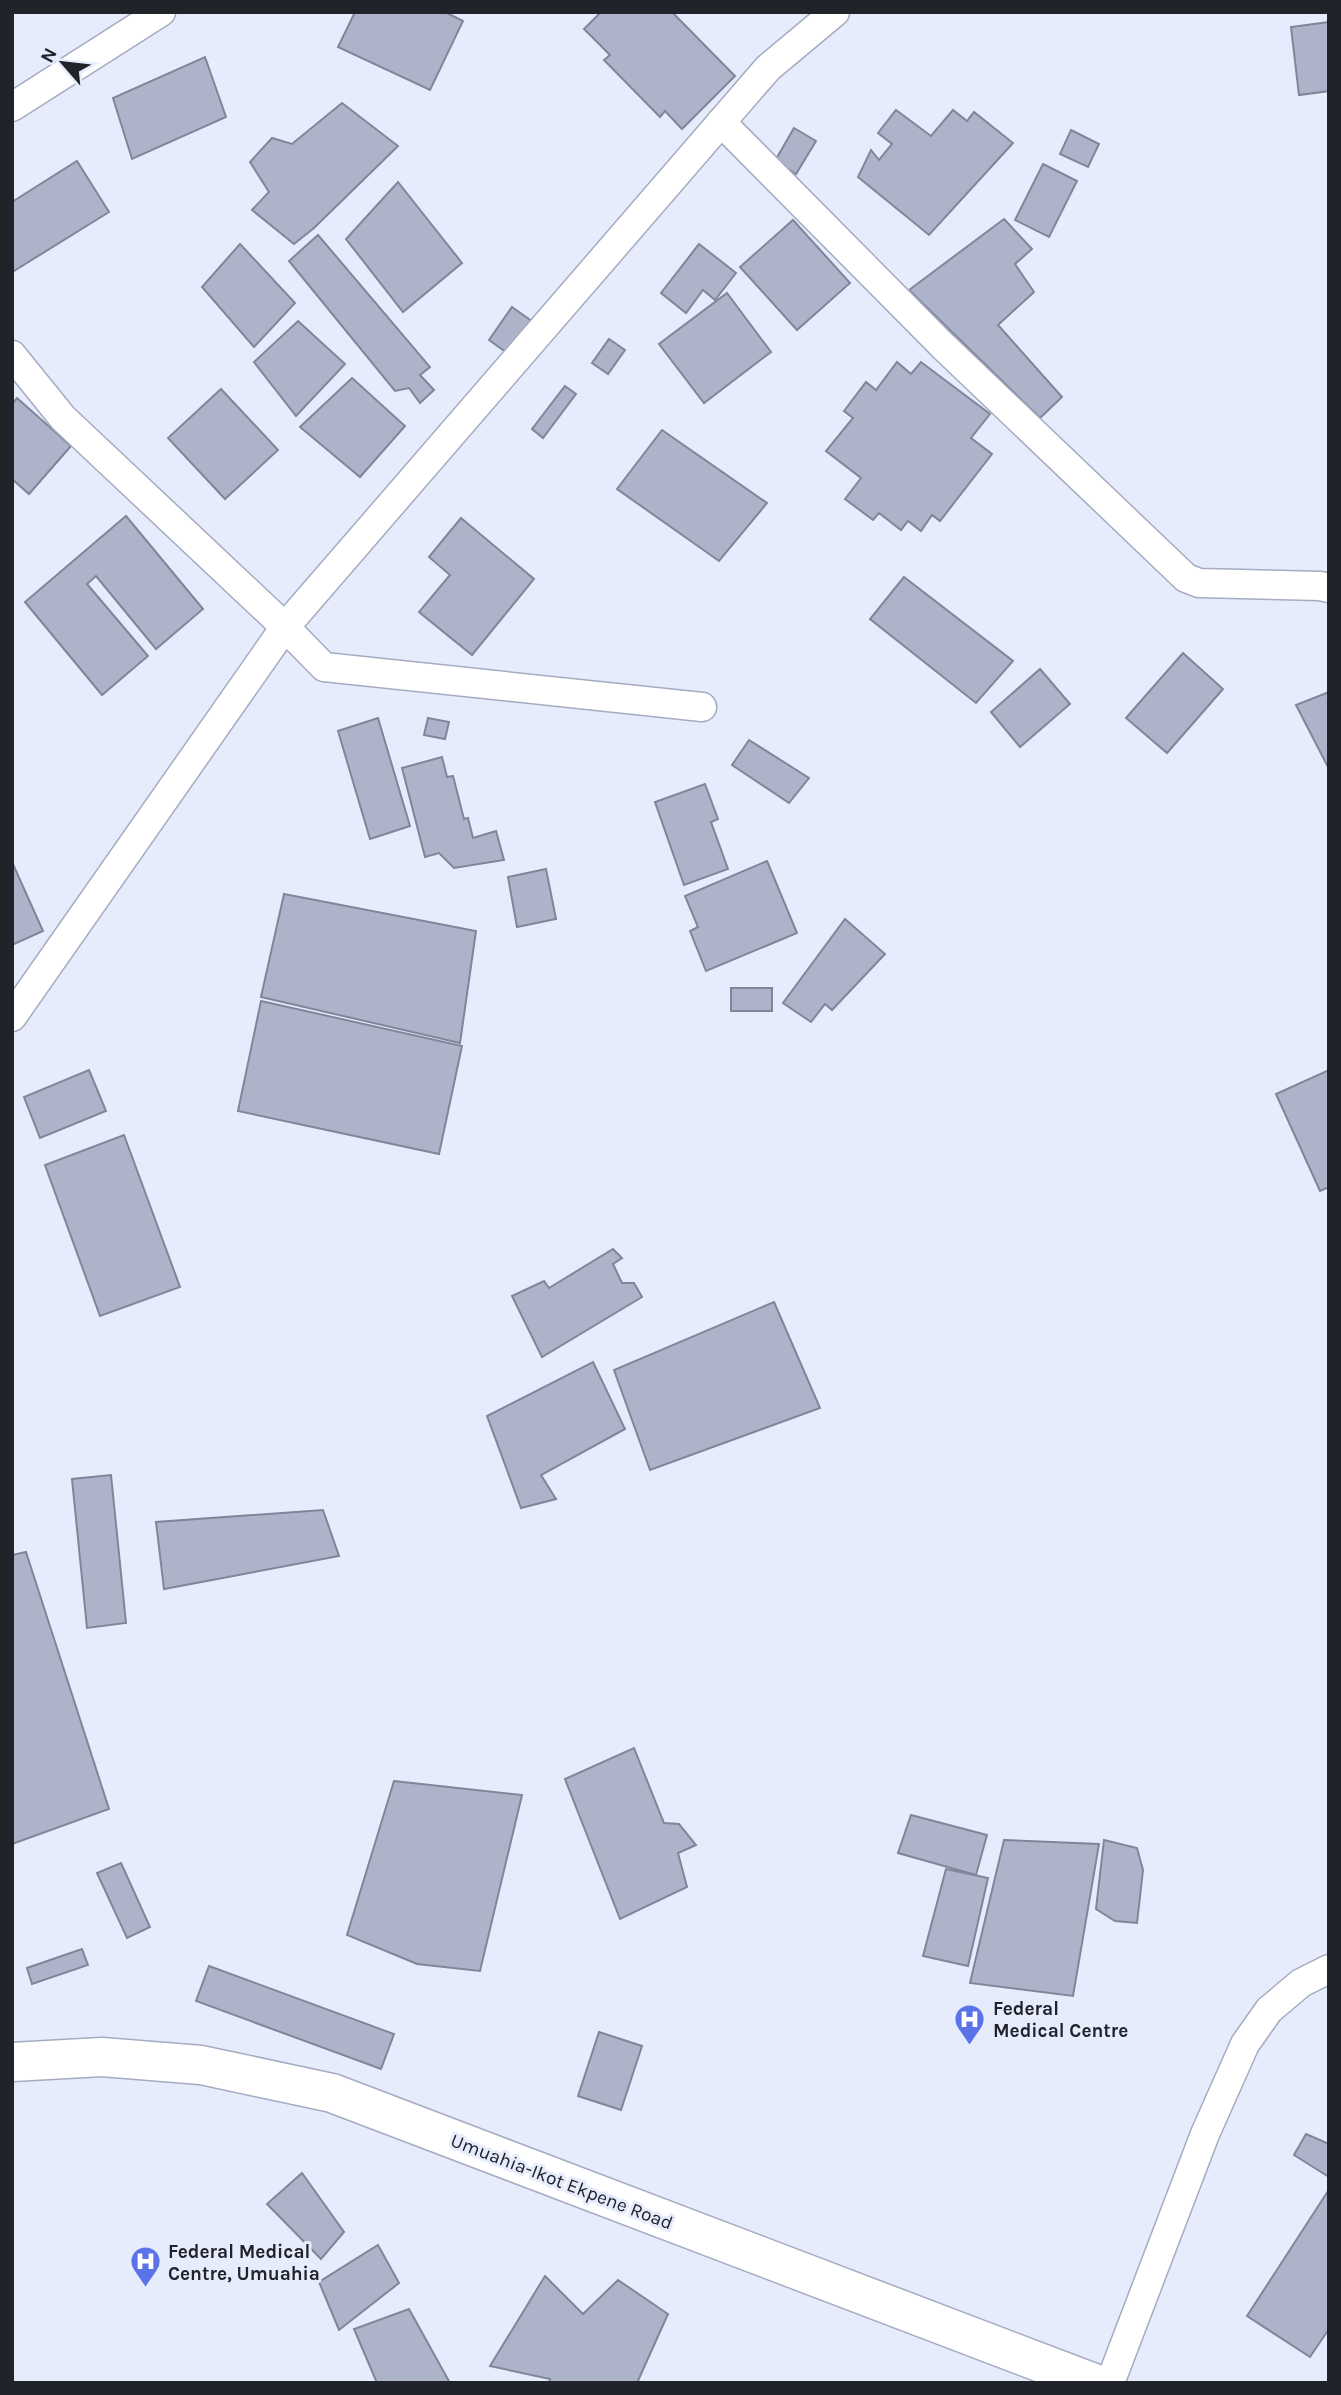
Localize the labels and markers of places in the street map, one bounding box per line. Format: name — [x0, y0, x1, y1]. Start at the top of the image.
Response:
place label: Federal Medical Centre — [993, 1998, 1128, 2042]
hospital icon: Federal Medical Centre — [953, 2002, 987, 2046]
place label: Federal Medical Centre, Umuahia — [168, 2241, 320, 2285]
hospital icon: Federal Medical Centre, Umuahia — [128, 2245, 162, 2289]

